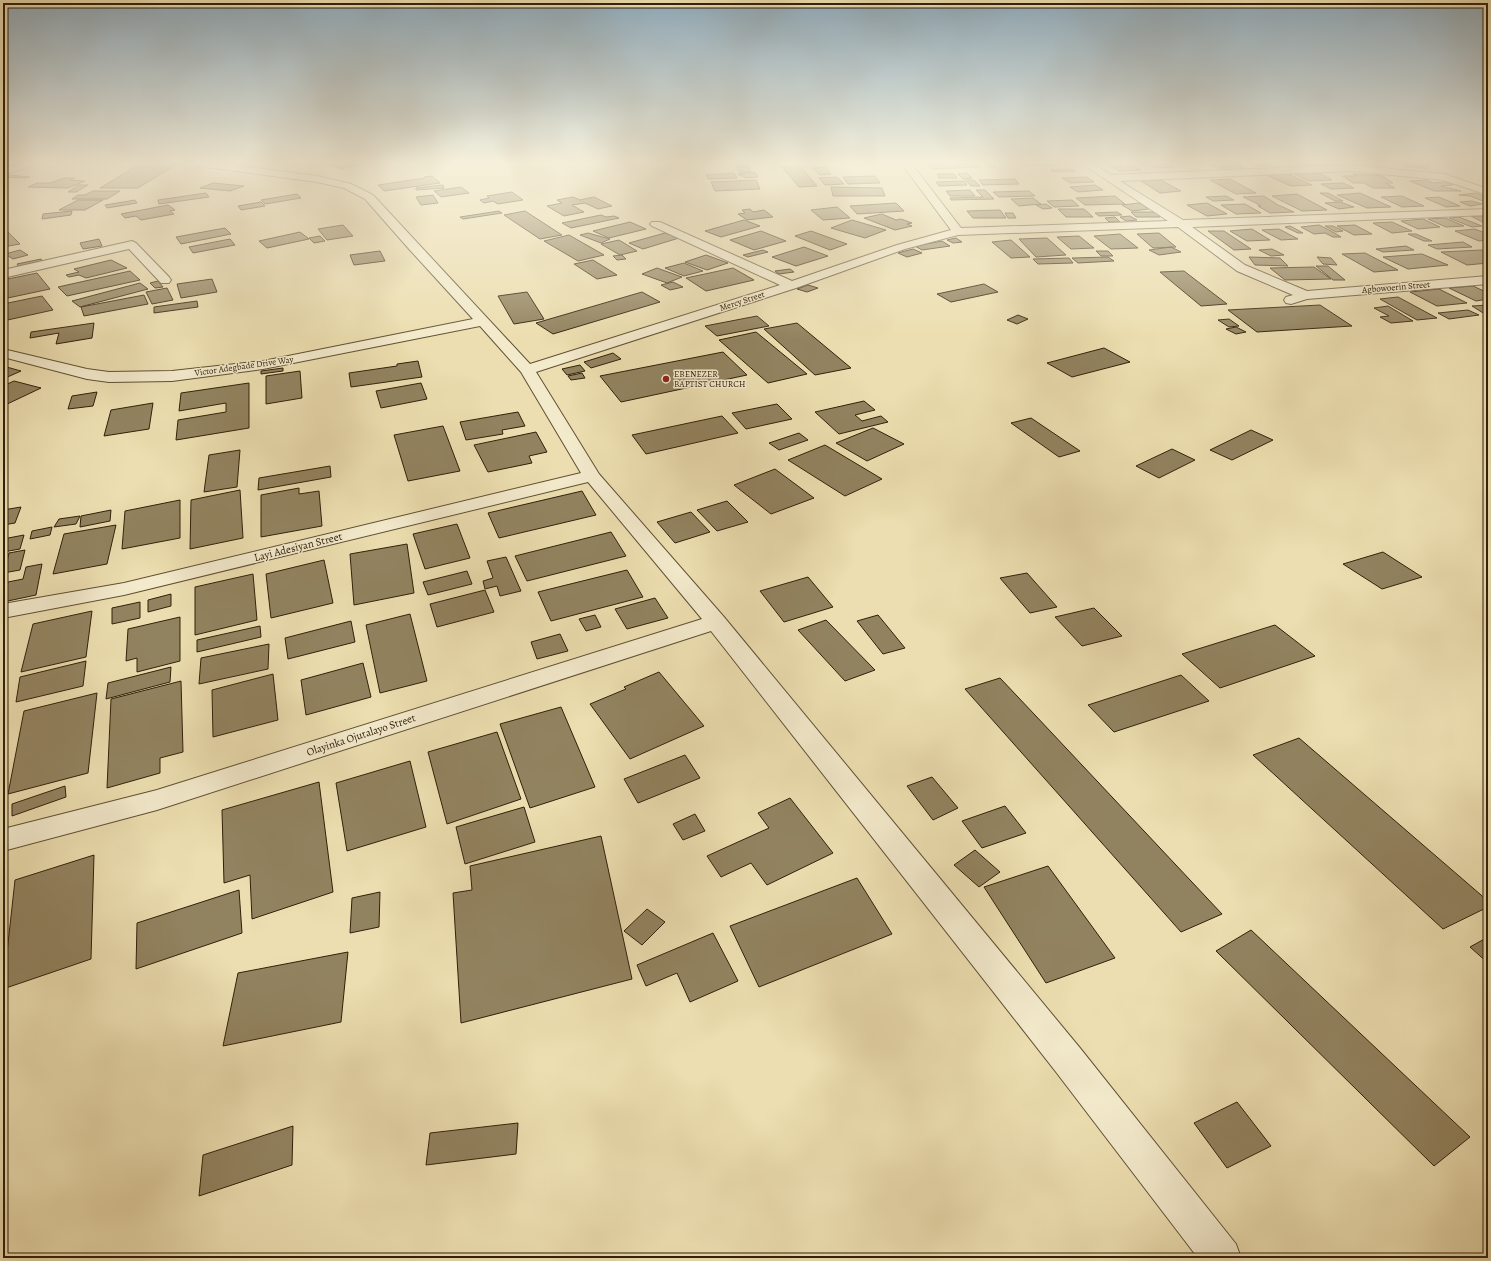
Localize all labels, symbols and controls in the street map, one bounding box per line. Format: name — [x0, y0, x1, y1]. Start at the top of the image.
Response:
street label: Agbowoerin Street — [1360, 278, 1431, 296]
street label: Mercy Street — [718, 288, 766, 314]
street label: Victor Adegbade Drive Way — [193, 353, 295, 379]
place label: EBENEZER BAPTIST CHURCH — [674, 368, 746, 390]
marker: EBENEZER BAPTIST CHURCH — [661, 374, 671, 384]
street label: Layi Adesiyan Street — [252, 529, 344, 565]
street label: Olayinka Ojutalayo Street — [305, 710, 418, 760]

